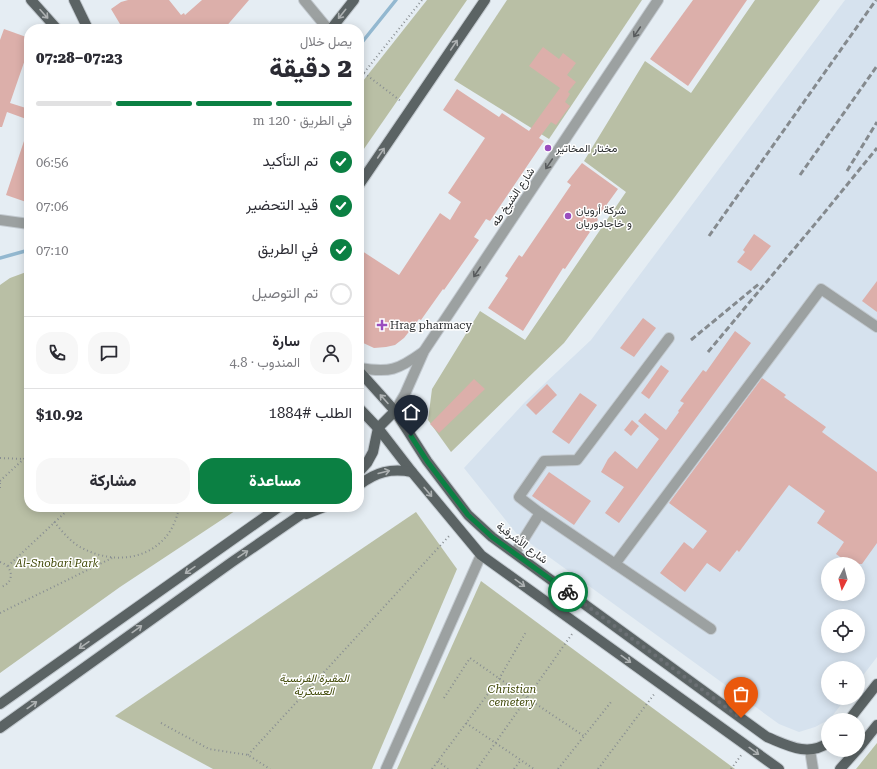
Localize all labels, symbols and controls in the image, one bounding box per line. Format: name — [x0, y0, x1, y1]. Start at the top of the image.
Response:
one-way arrow — [39, 9, 48, 20]
one-way arrow — [338, 9, 347, 20]
one-way arrow — [632, 27, 641, 38]
text: يصل خلال — [300, 34, 352, 49]
one-way arrow — [450, 40, 458, 51]
text: 07:23–07:28 — [36, 49, 122, 67]
text: 2 دقيقة — [269, 53, 352, 83]
text: في الطريق · 120 m — [253, 113, 352, 128]
place label: مختار المخاتير — [555, 142, 618, 155]
marker: مختار المخاتير — [543, 143, 553, 153]
one-way arrow — [377, 148, 385, 159]
icon: check — [330, 151, 352, 173]
text: تم التأكيد — [263, 152, 318, 170]
text: 06:56 — [36, 155, 68, 170]
one-way arrow — [545, 158, 553, 169]
street label: شارع الشيخ طه — [489, 165, 538, 229]
icon: check — [330, 195, 352, 217]
text: قيد التحضير — [246, 196, 318, 214]
text: 07:06 — [36, 199, 68, 214]
place label: شركة أرويان و خاجادوريان — [576, 204, 632, 230]
marker: شركة أرويان و خاجادوريان — [563, 211, 573, 221]
icon: check — [330, 239, 352, 261]
text: في الطريق — [258, 240, 318, 258]
text: 07:10 — [36, 243, 68, 258]
one-way arrow — [473, 266, 481, 277]
text: تم التوصيل — [252, 284, 318, 302]
place label: Hrag pharmacy — [390, 319, 472, 332]
marker: Hrag pharmacy — [377, 320, 387, 330]
button: phone — [36, 332, 78, 374]
button: chat — [88, 332, 130, 374]
text: سارة — [272, 332, 300, 350]
button: person — [310, 332, 352, 374]
text: المندوب · 4.8 — [230, 355, 300, 370]
one-way arrow — [380, 394, 389, 405]
pin — [394, 395, 428, 436]
icon: home — [400, 401, 422, 423]
text: الطلب #1884 — [269, 404, 352, 422]
text: $10.92 — [36, 406, 83, 424]
button: مشاركة — [36, 458, 190, 504]
button: مساعدة — [198, 458, 352, 504]
one-way arrow — [377, 468, 390, 476]
one-way arrow — [424, 487, 433, 498]
street label: شارع الأشرفية — [493, 520, 550, 567]
one-way arrow — [237, 550, 248, 558]
park label: Al-Snobari Park — [15, 557, 99, 570]
north arrow — [821, 557, 865, 601]
map controls — [821, 557, 865, 757]
one-way arrow — [185, 566, 196, 574]
courier — [548, 572, 588, 612]
one-way arrow — [514, 579, 525, 587]
icon: bike — [557, 581, 579, 603]
button: locate — [821, 609, 865, 653]
one-way arrow — [132, 625, 143, 633]
one-way arrow — [79, 641, 90, 649]
one-way arrow — [620, 655, 631, 663]
button: + — [821, 661, 865, 705]
park label: المقبرة الفرنسية العسكرية — [279, 672, 350, 698]
pin — [724, 677, 758, 718]
park label: Christian cemetery — [488, 683, 537, 709]
icon: bag — [730, 683, 752, 705]
one-way arrow — [26, 701, 37, 709]
button: − — [821, 713, 865, 757]
one-way arrow — [748, 747, 759, 755]

